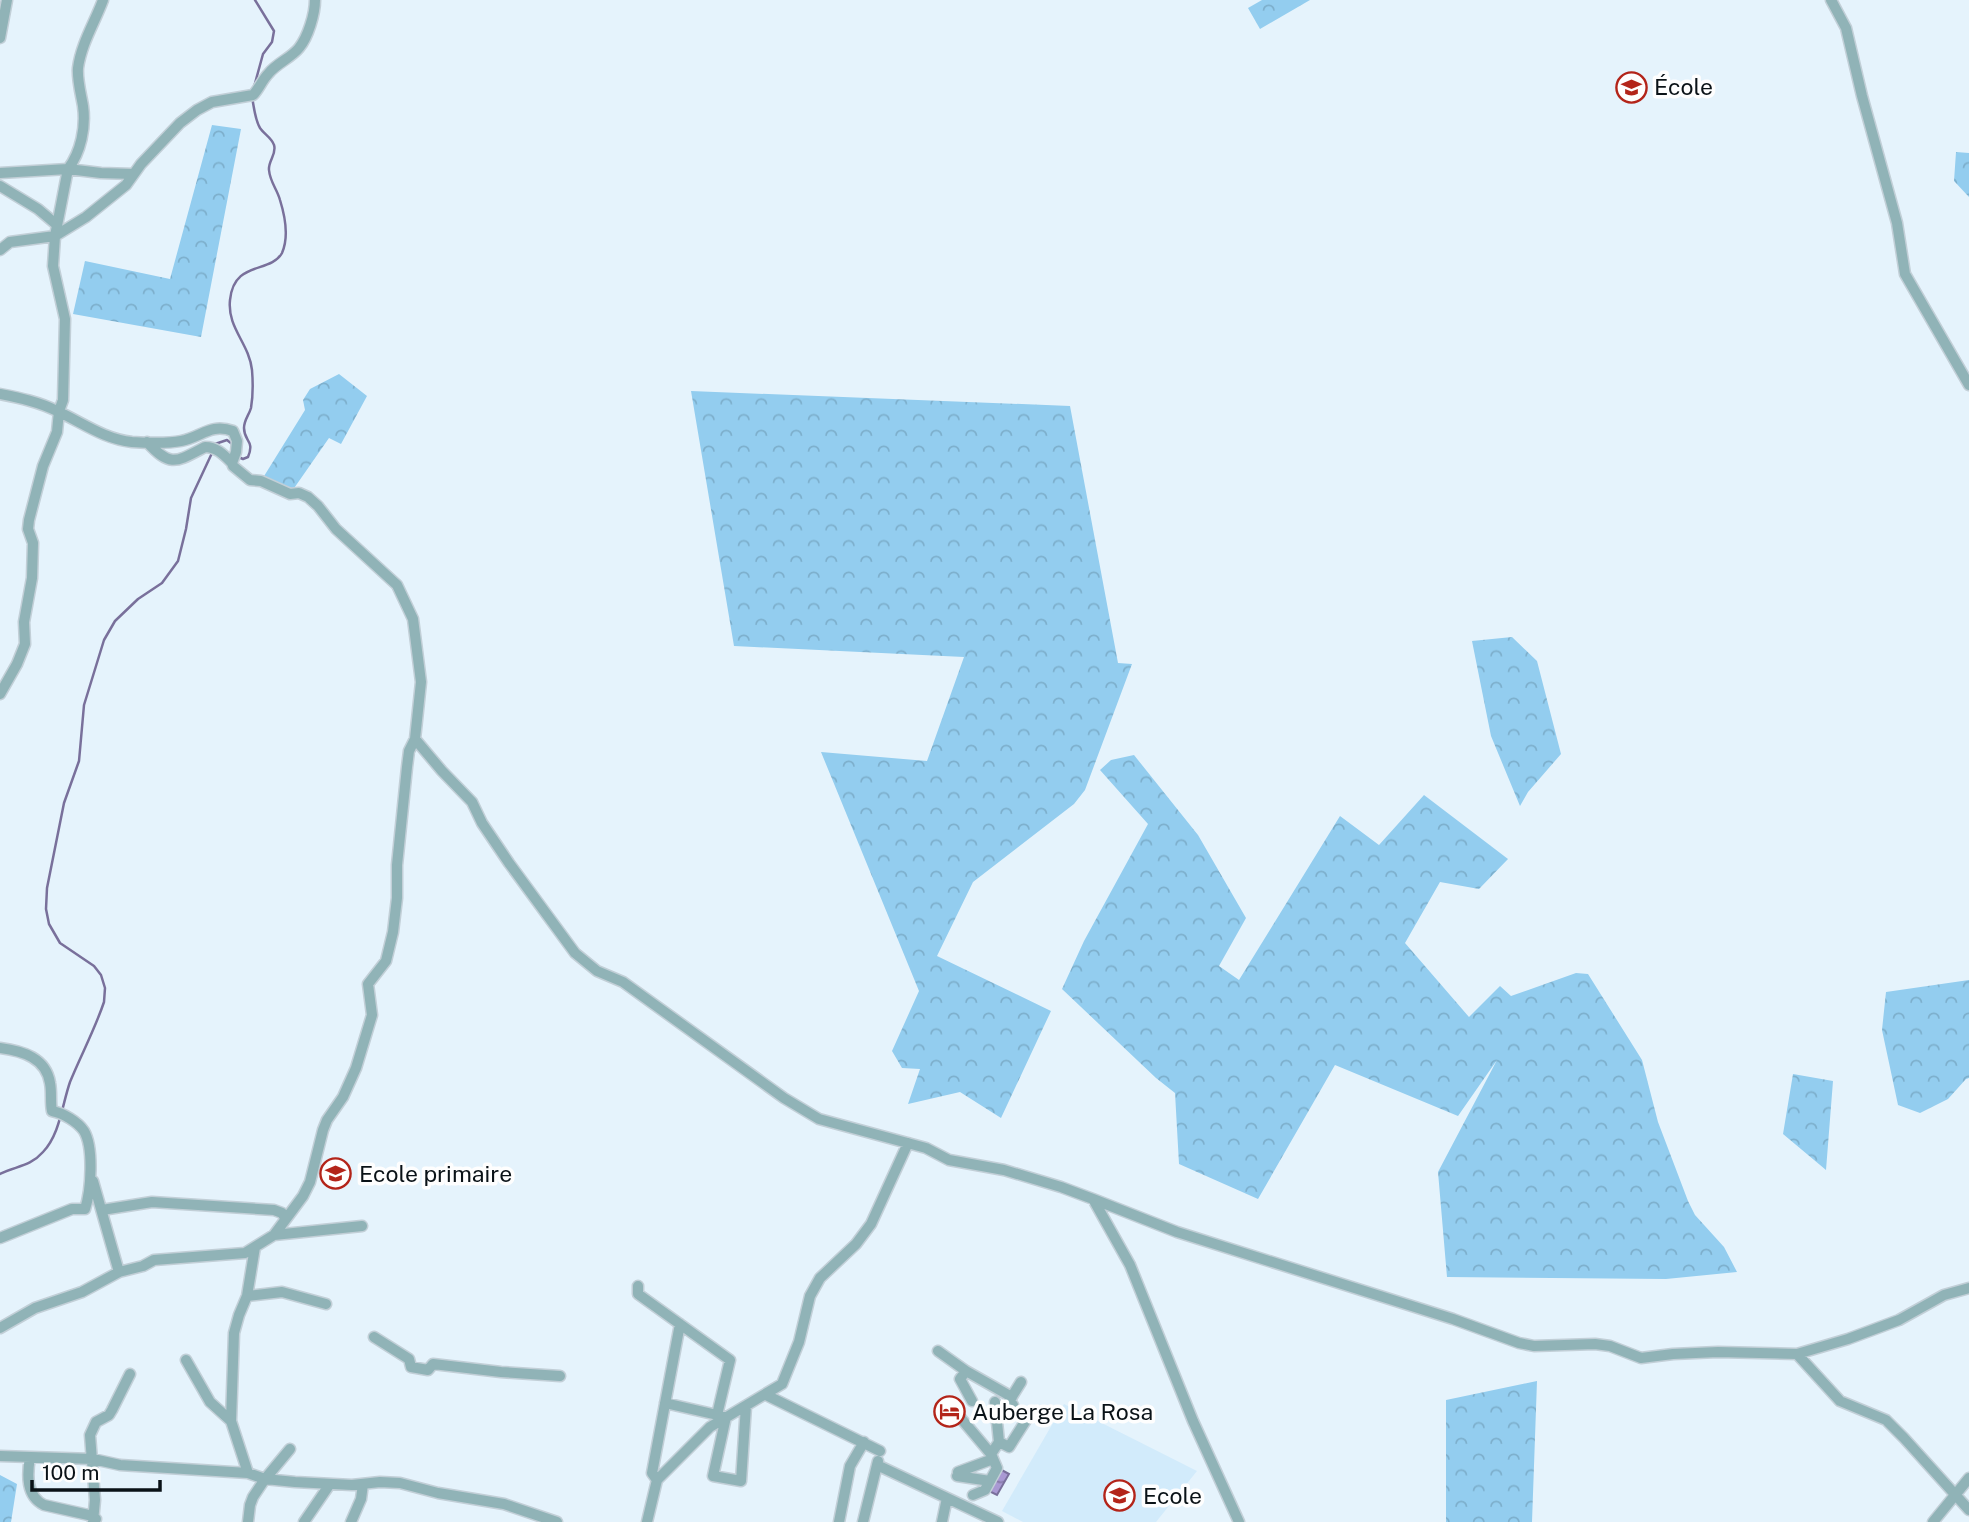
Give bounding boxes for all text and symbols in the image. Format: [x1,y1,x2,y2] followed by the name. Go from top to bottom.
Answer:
[1614,70,1648,104] school or university icon: École
[1654,73,1713,100] place label: École
[319,1157,353,1191] school or university icon: Ecole primaire
[359,1160,512,1187] place label: Ecole primaire
[932,1395,966,1429] hotel icon: Auberge La Rosa
[972,1398,1153,1425] place label: Auberge La Rosa
[32,1448,159,1492] scale bar
[42,1460,99,1485] text: 100 m
[1103,1479,1137,1513] school or university icon: Ecole
[1143,1482,1202,1509] place label: Ecole

